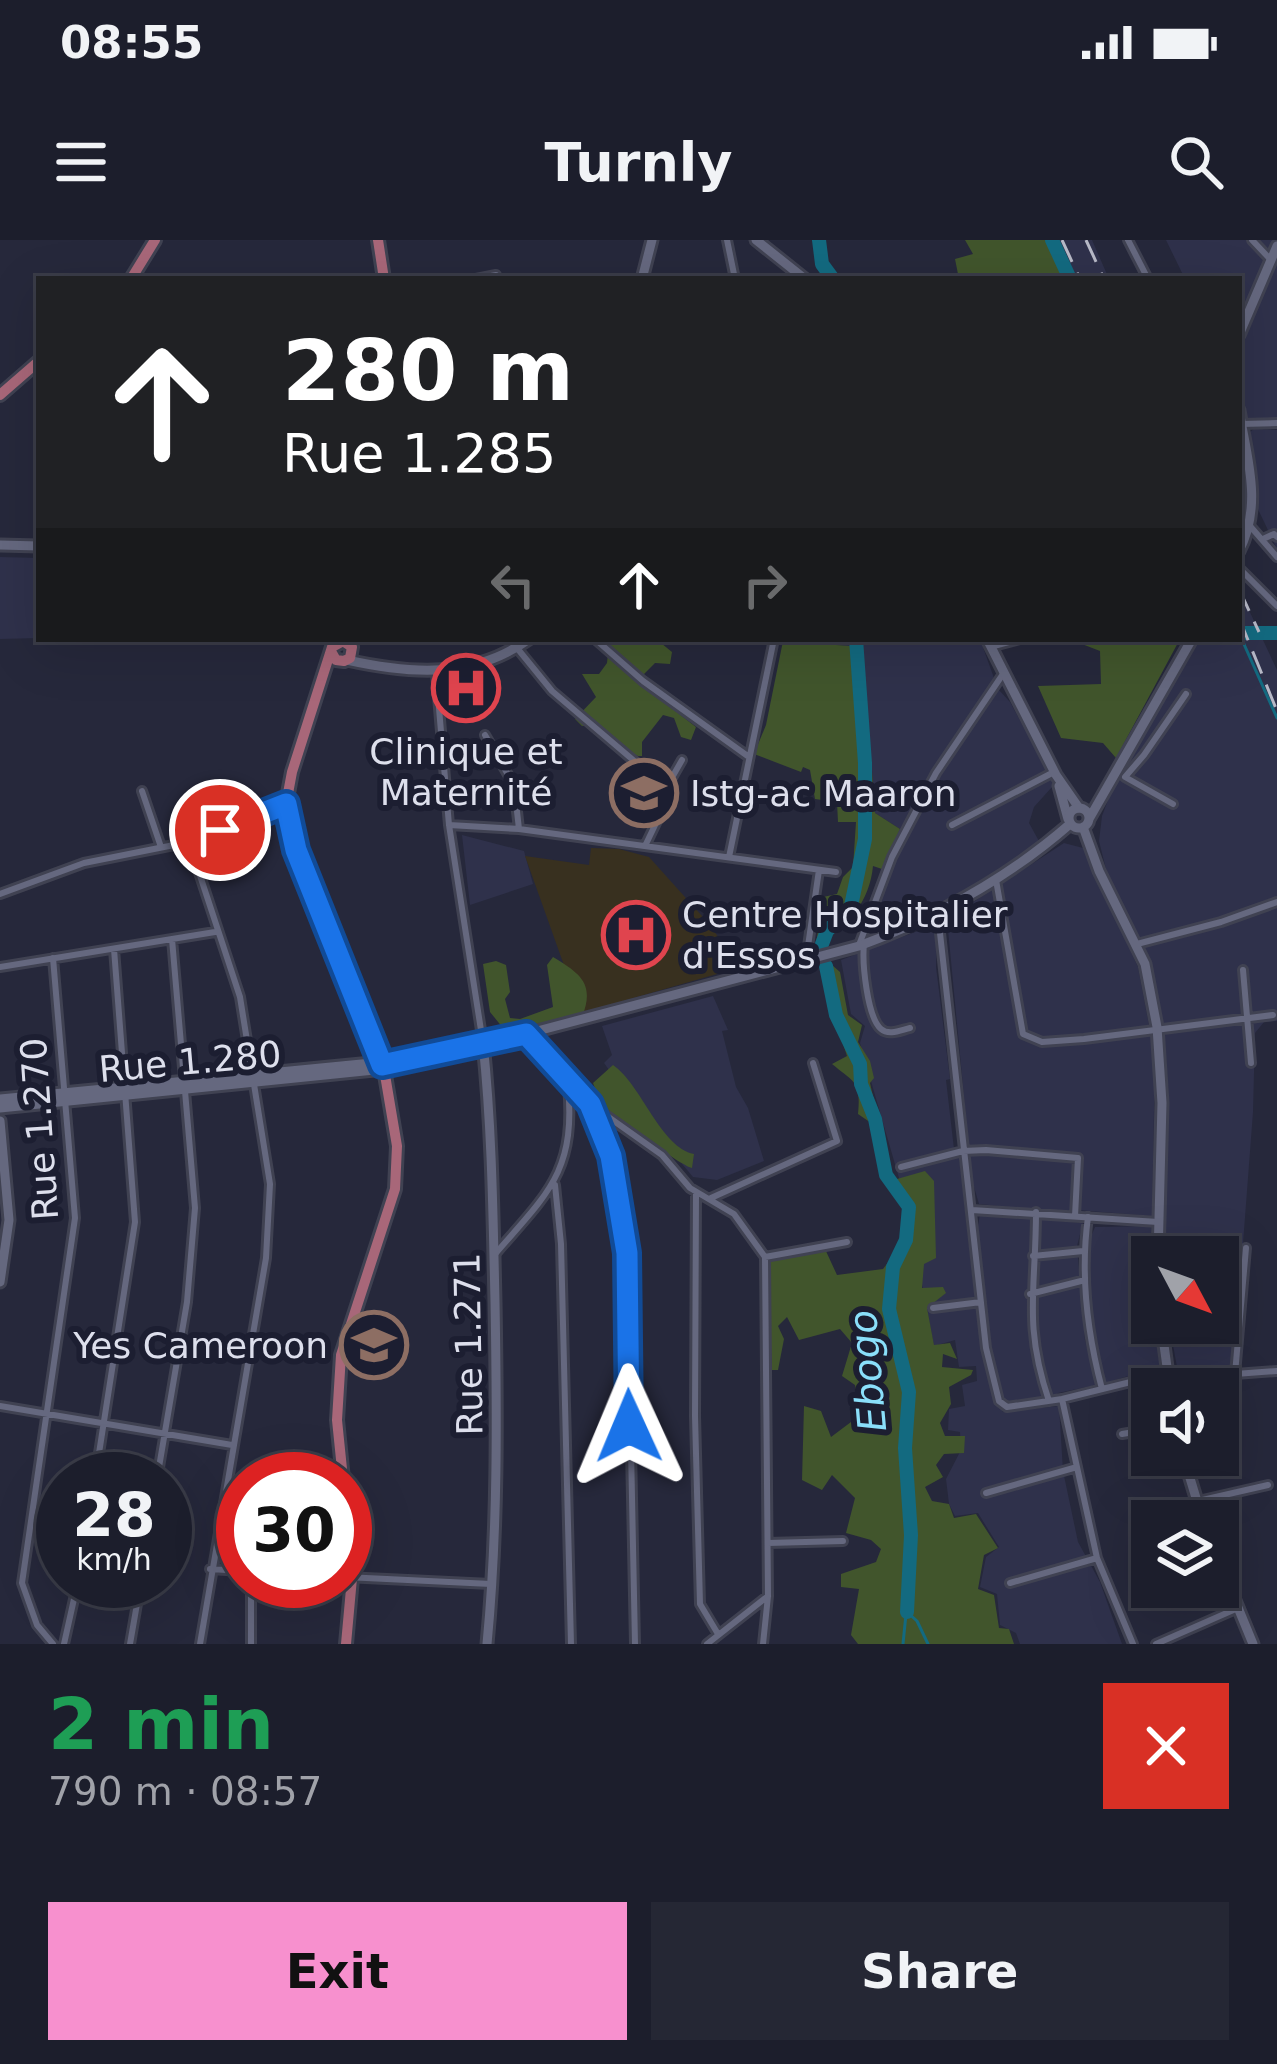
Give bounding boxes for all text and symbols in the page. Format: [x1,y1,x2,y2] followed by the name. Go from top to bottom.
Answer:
[60,16,203,69] text: 08:55
[48,129,114,195] icon: menu
[1163,129,1229,195] icon: search
[544,131,733,194] text: Turnly
[282,322,574,420] text: 280 m
[84,324,240,480] icon: ahead
[282,422,556,485] text: Rue 1.285
[480,552,546,618] icon: left
[606,552,672,618] icon: ahead
[732,552,798,618] icon: right
[431,653,501,723] hospital icon: Clinique et Maternité
[369,731,563,813] place label: Clinique et Maternité
[609,758,679,828] school or university icon: Istg-ac Maaron
[690,773,957,814] place label: Istg-ac Maaron
[169,779,271,881] pin
[187,797,253,863] icon: arrive
[682,894,1008,976] place label: Centre Hospitalier d'Essos
[601,900,671,970] hospital icon: Centre Hospitalier d'Essos
[97,1033,283,1090] street label: Rue 1.280
[13,1036,66,1222] street label: Rue 1.270
[1131,1236,1239,1344] north arrow
[1131,1236,1239,1608] map controls
[446,1252,491,1436] street label: Rue 1.271
[840,1308,895,1434] water label: Ebogo
[339,1310,409,1380] school or university icon: Yes Cameroon
[72,1325,328,1366] place label: Yes Cameroon
[566,1363,692,1489] position arrow
[1131,1368,1239,1476] button: sound
[216,1452,372,1608] speed limit sign: 30
[72,1480,156,1550] text: 28
[1131,1500,1239,1608] button: layers
[76,1542,152,1577] text: km/h
[48,1682,274,1766] text: 2 min
[1103,1683,1229,1809] button: close
[48,1769,322,1814] text: 790 m · 08:57
[48,1902,627,2040] button: Exit
[651,1902,1229,2040] button: Share

